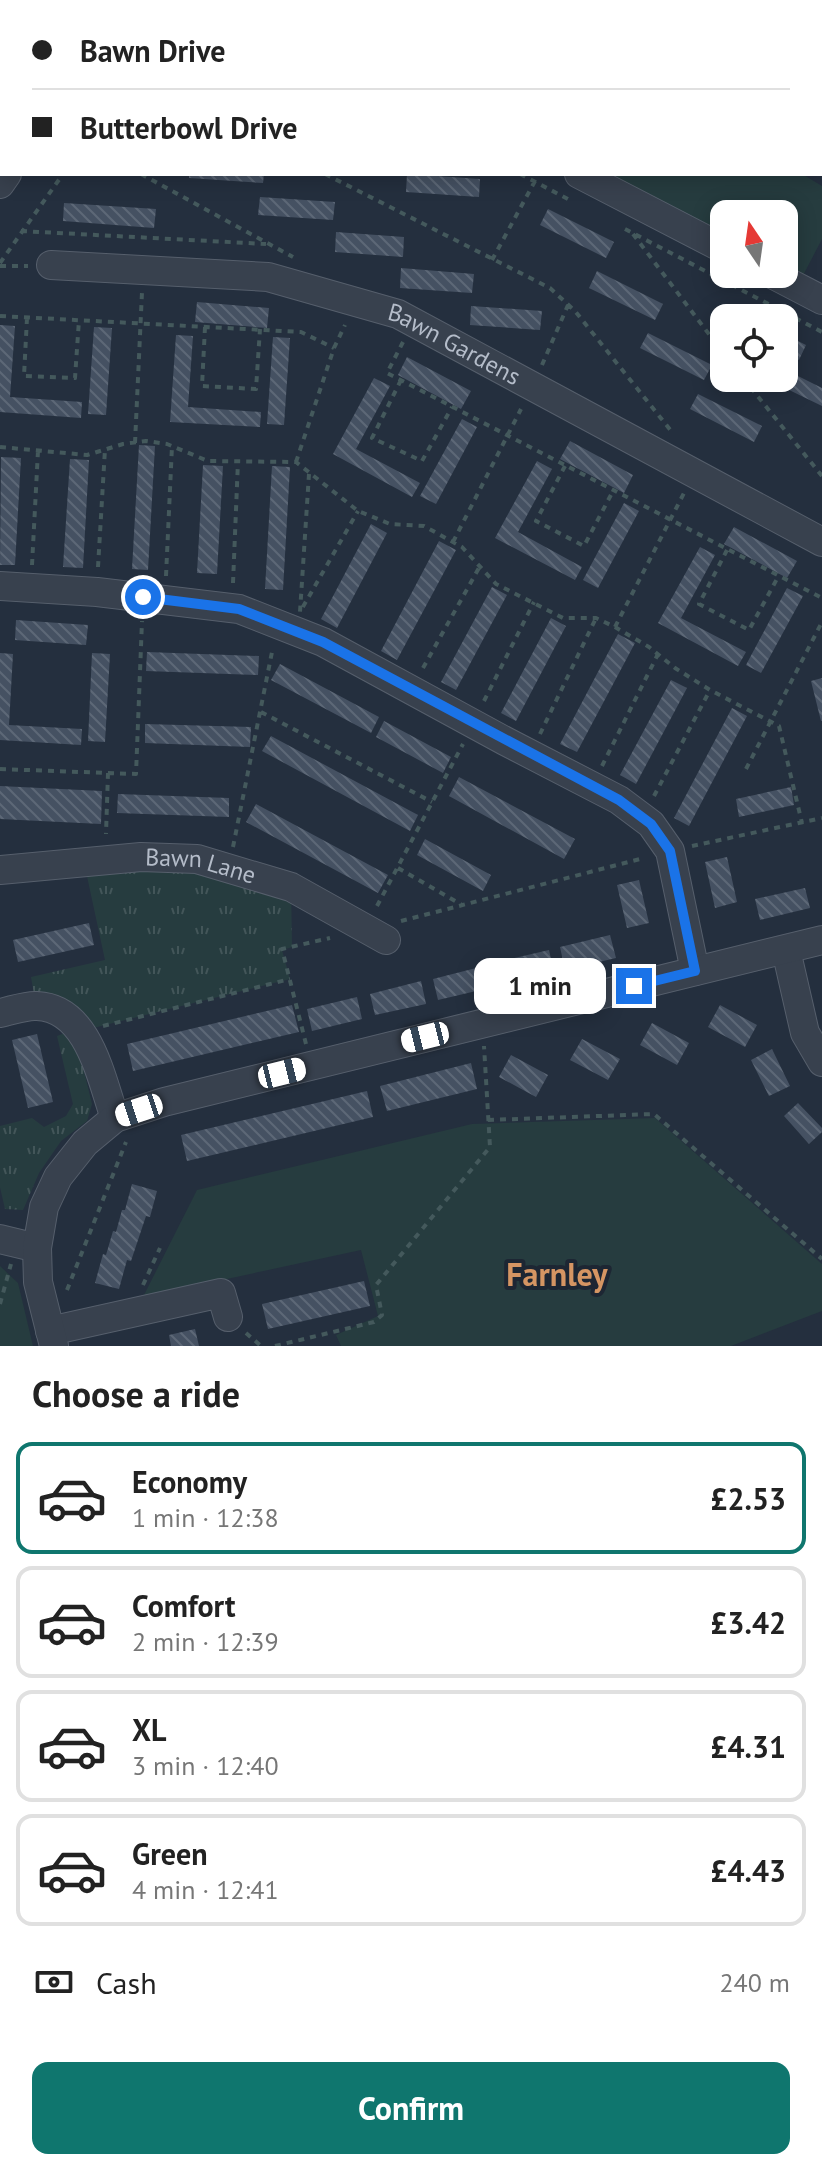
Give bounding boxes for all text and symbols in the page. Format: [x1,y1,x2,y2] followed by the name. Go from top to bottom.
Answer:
[80,31,226,70] text: Bawn Drive
[80,108,298,147] text: Butterbowl Drive
[710,200,798,288] north arrow
[710,200,798,392] map controls
[385,296,526,392] street label: Bawn Gardens
[710,304,798,392] button: locate
[125,579,161,615] route start
[145,841,260,891] street label: Bawn Lane
[474,958,606,1014] callout: 1 min
[616,968,652,1004] route end
[508,969,572,1002] text: 1 min
[399,1020,451,1054] car
[256,1056,308,1090] car
[112,1091,166,1129] car
[506,1253,608,1295] district label: Farnley
[32,1370,240,1417] text: Choose a ride
[36,1462,108,1534] icon: car
[132,1462,247,1501] text: Economy
[711,1479,786,1518] text: £2.53
[132,1501,279,1534] text: 1 min · 12:38
[36,1586,108,1658] icon: car
[132,1586,235,1625] text: Comfort
[711,1603,786,1642] text: £3.42
[132,1625,279,1658] text: 2 min · 12:39
[36,1710,108,1782] icon: car
[132,1710,166,1749] text: XL
[711,1727,786,1766] text: £4.31
[132,1749,279,1782] text: 3 min · 12:40
[36,1834,108,1906] icon: car
[132,1834,207,1873] text: Green
[711,1851,786,1890] text: £4.43
[132,1873,279,1906] text: 4 min · 12:41
[32,1960,76,2004] icon: cash
[96,1963,157,2002] text: Cash
[719,1966,790,1999] text: 240 m
[32,2062,790,2154] button: Confirm

